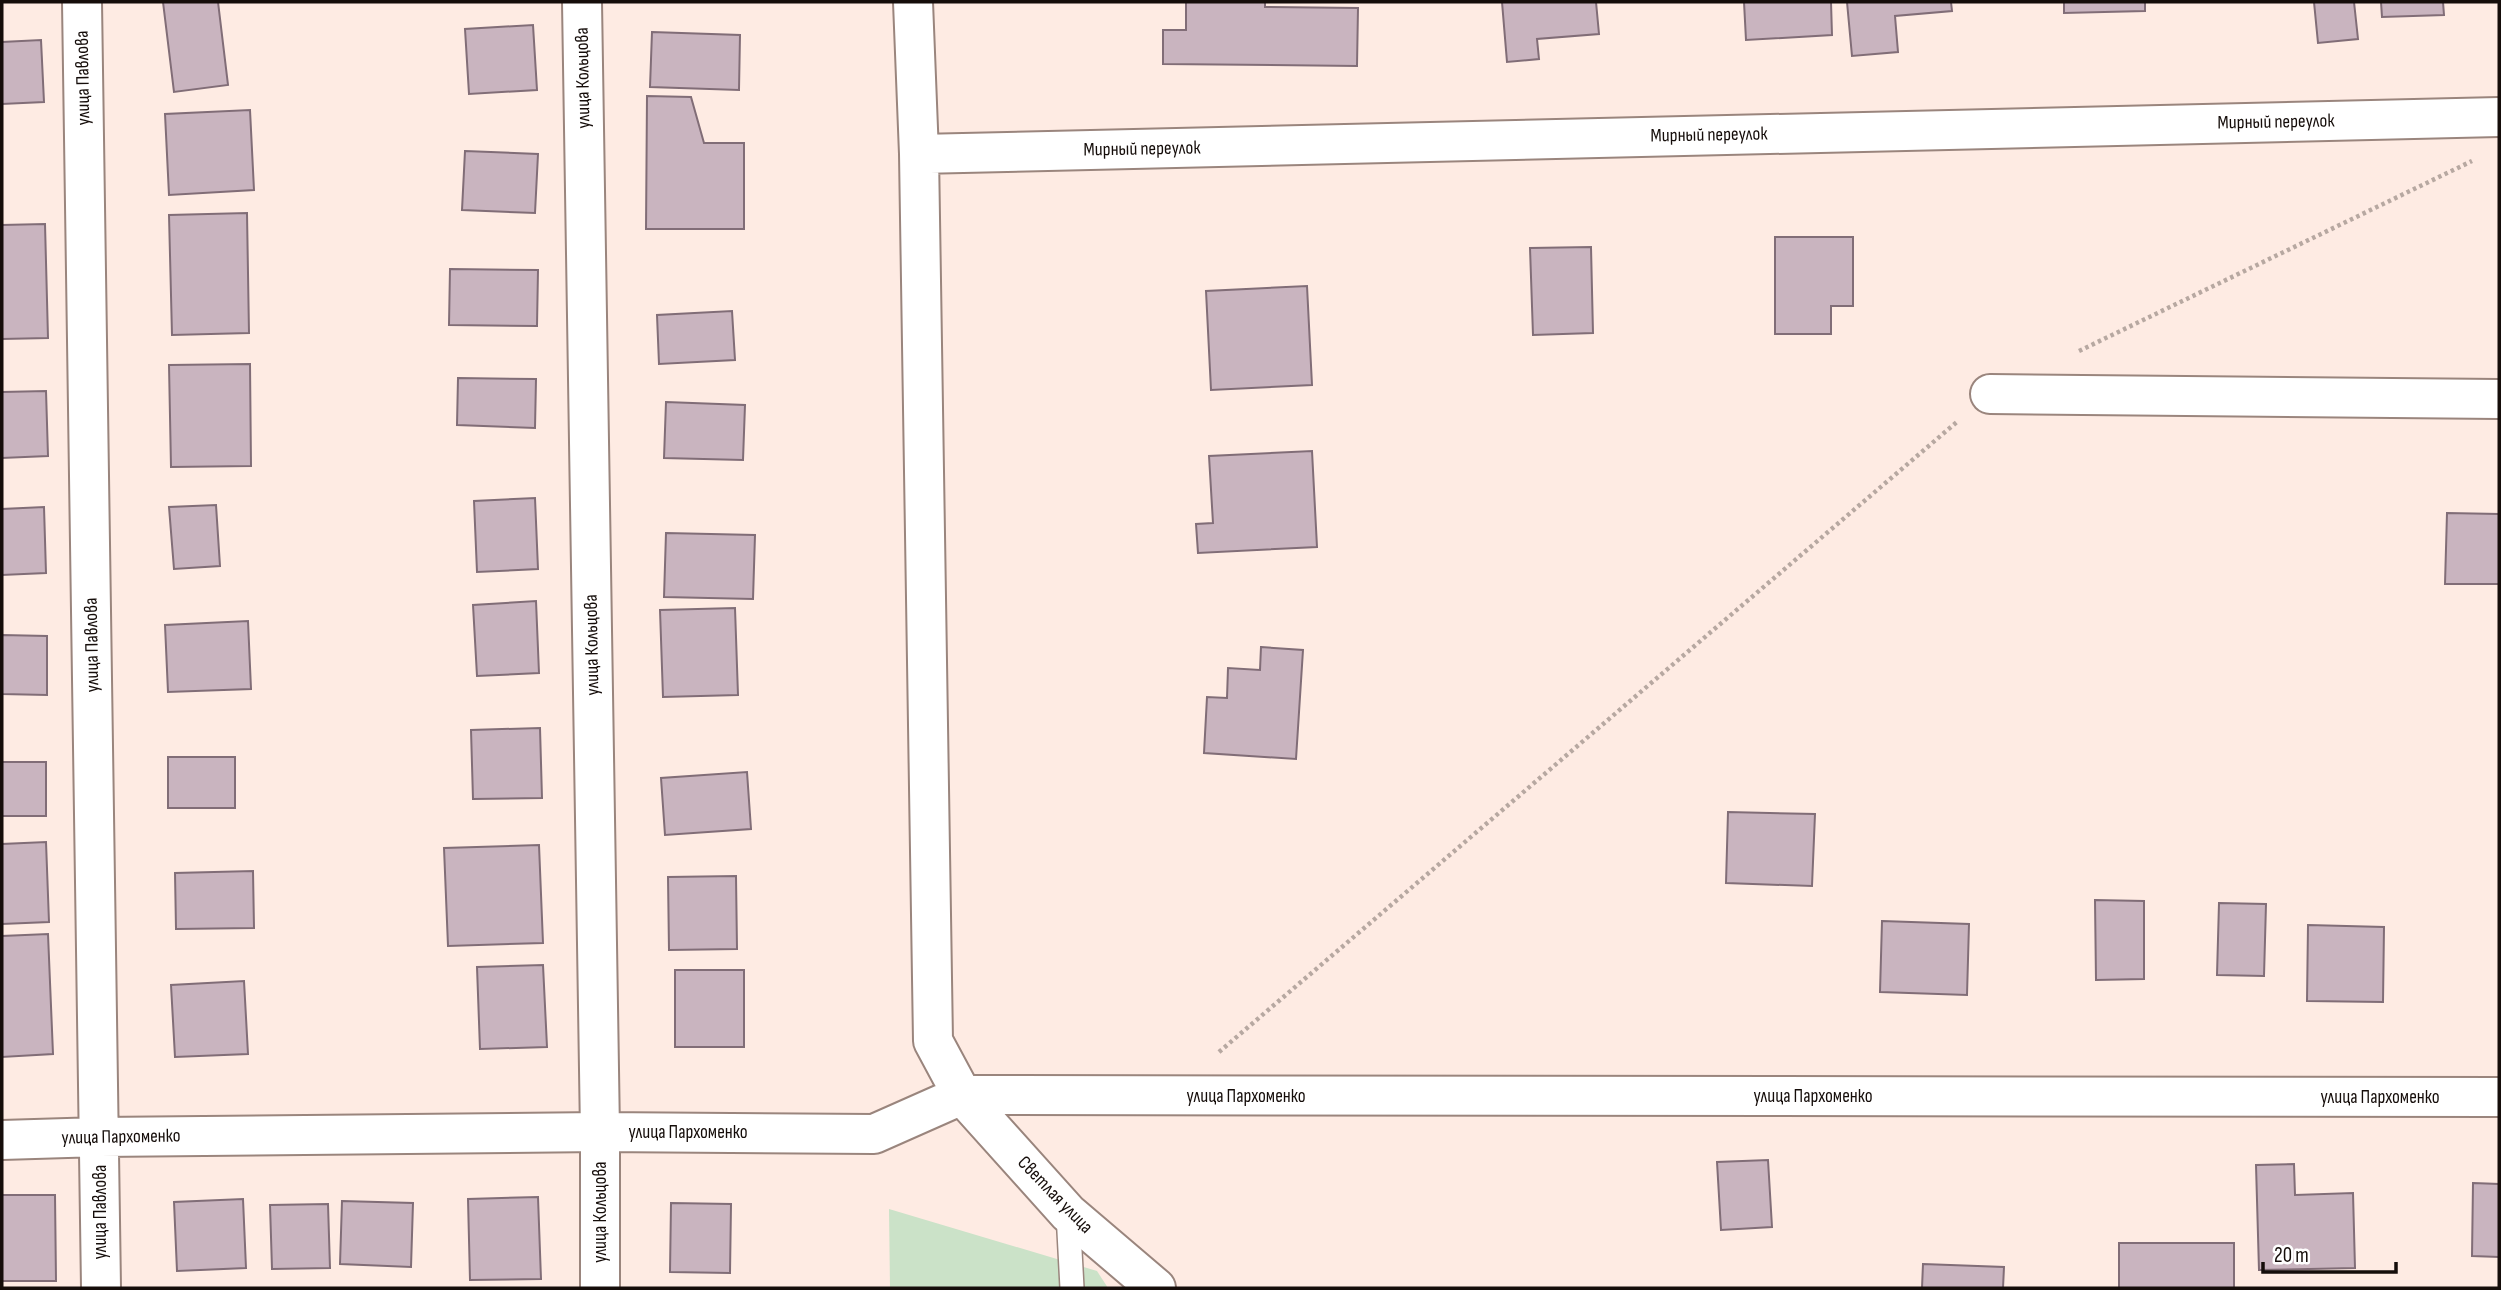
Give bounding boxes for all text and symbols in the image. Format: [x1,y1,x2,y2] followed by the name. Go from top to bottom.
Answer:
[571,27,595,129] street label: улица Кольцова
[71,30,95,126] street label: улица Павлова
[2217,109,2336,135] street label: Мирный переулок
[1650,122,1769,148] street label: Мирный переулок
[1083,136,1202,162] street label: Мирный переулок
[580,594,604,696] street label: улица Кольцова
[80,597,104,693] street label: улица Павлова
[1186,1085,1306,1108] street label: улица Пархоменко
[1753,1085,1873,1108] street label: улица Пархоменко
[2320,1086,2440,1109] street label: улица Пархоменко
[628,1121,748,1144] street label: улица Пархоменко
[61,1124,181,1150] street label: улица Пархоменко
[1012,1151,1098,1239] street label: Светлая улица
[589,1161,612,1263] street label: улица Кольцова
[89,1165,112,1259] street label: улица Павлова
[2263,1230,2396,1274] scale bar
[2274,1243,2309,1268] text: 20 m

